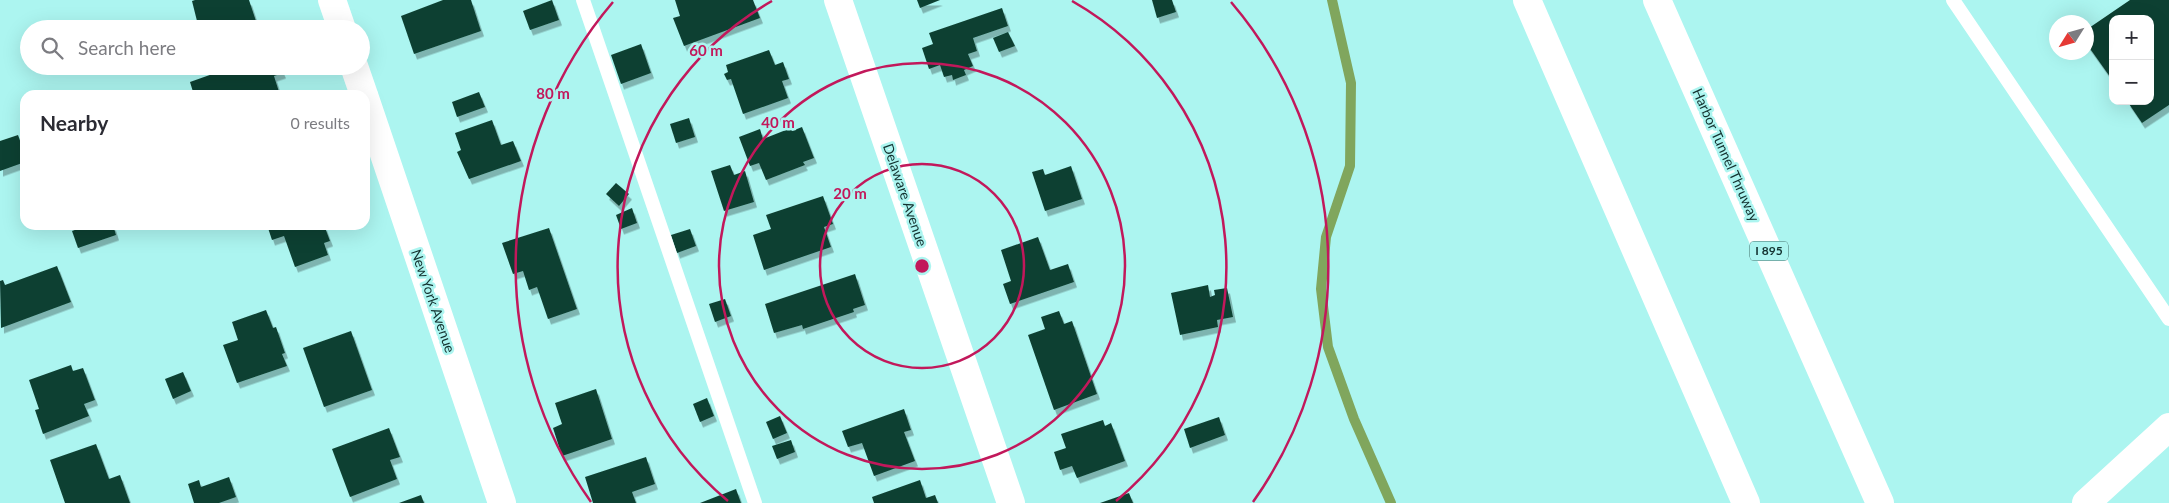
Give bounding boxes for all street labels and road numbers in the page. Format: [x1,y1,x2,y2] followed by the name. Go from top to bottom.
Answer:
[1689,85,1764,225] street label: Harbor Tunnel Thruway
[880,141,931,249] street label: Delaware Avenue
[1750,242,1788,260] road number: I 895
[408,247,459,355] street label: New York Avenue

